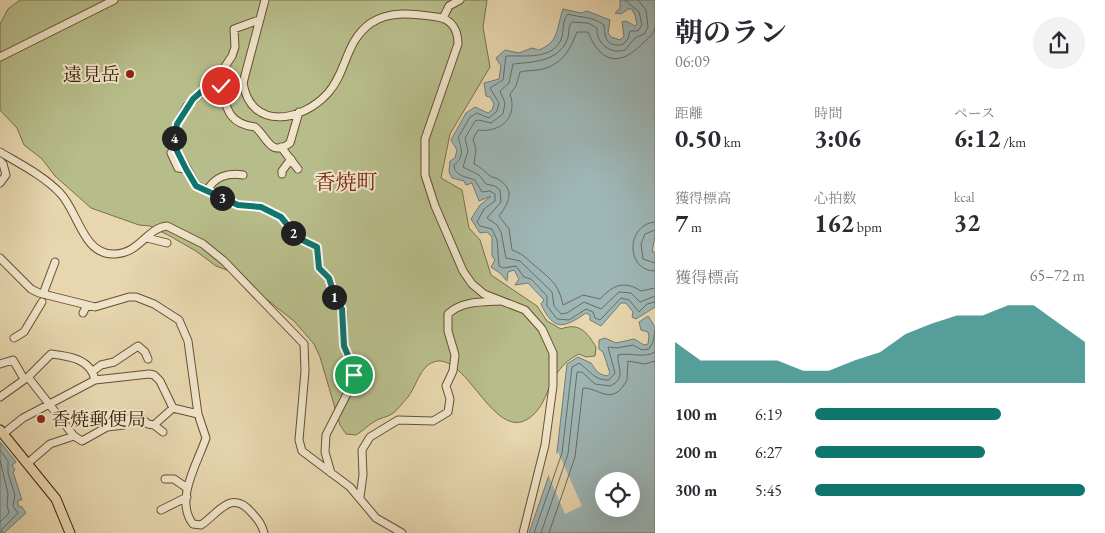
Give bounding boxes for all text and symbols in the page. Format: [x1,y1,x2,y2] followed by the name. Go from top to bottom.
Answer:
[675,14,787,50] text: 朝のラン
[1033,17,1085,69] button: share
[675,51,710,72] text: 06:09
[63,62,120,87] place label: 遠見岳
[200,65,242,107] pin
[124,68,136,80] marker: 遠見岳
[207,72,235,100] icon: check
[675,104,703,122] text: 距離
[814,104,842,122] text: 時間
[954,104,995,122] text: ペース
[675,122,721,154] text: 0.50
[814,122,861,154] text: 3:06
[954,122,1000,154] text: 6:12
[162,126,186,150] pin: 4
[171,129,178,147] text: 4
[721,133,741,151] text: km
[1000,133,1026,151] text: /km
[315,168,378,195] district label: 香焼町
[210,186,234,210] pin: 3
[954,188,975,206] text: kcal
[219,189,226,207] text: 3
[675,189,731,207] text: 獲得標高
[814,189,856,207] text: 心拍数
[954,206,980,238] text: 32
[675,207,688,239] text: 7
[814,207,854,239] text: 162
[688,218,702,236] text: m
[854,218,882,236] text: bpm
[280,220,306,246] pin: 2
[290,224,297,242] text: 2
[1030,265,1085,286] text: 65–72 m
[675,267,739,288] text: 獲得標高
[322,284,346,310] pin: 1
[331,288,338,306] text: 1
[333,354,375,396] pin
[340,361,368,389] icon: arrive
[675,404,717,425] text: 100 m
[755,404,782,425] text: 6:19
[51,407,146,432] place label: 香焼郵便局
[35,413,47,425] marker: 香焼郵便局
[675,442,717,463] text: 200 m
[755,442,782,463] text: 6:27
[595,472,640,517] map controls
[595,472,640,517] button: locate
[675,480,717,501] text: 300 m
[755,480,782,501] text: 5:45

